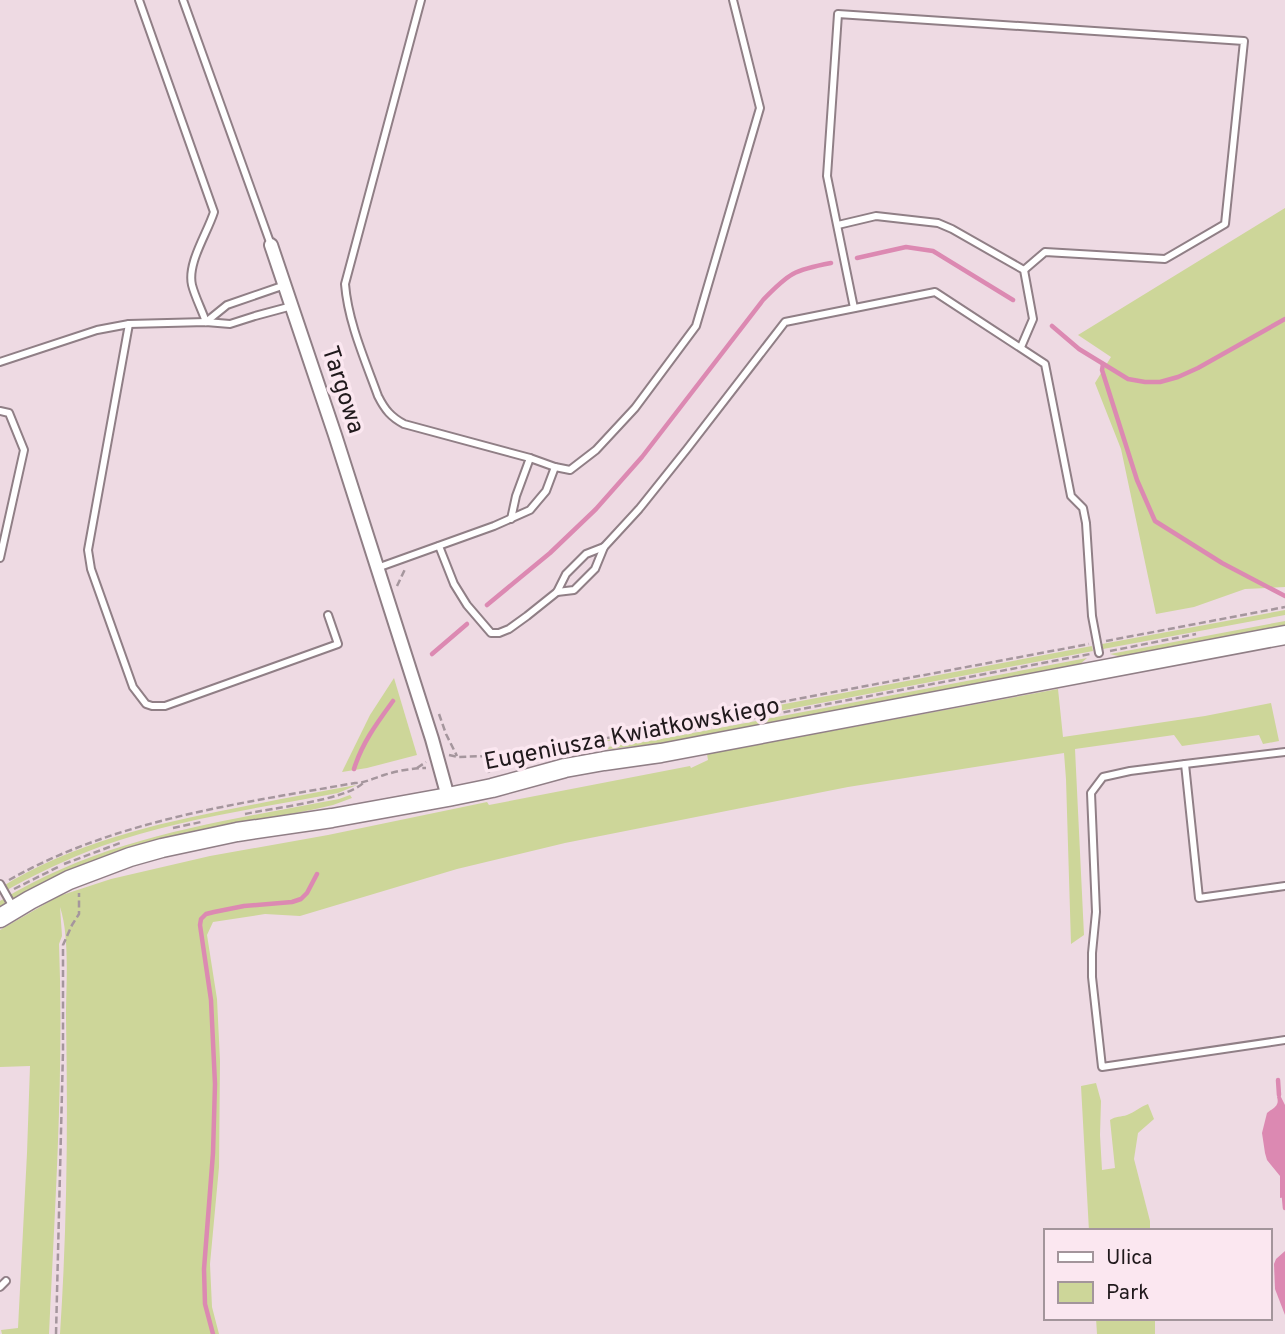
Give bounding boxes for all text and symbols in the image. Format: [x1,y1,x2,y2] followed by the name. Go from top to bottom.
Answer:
[314,342,370,438] street label: Targowa
[482,692,782,778] street label: Eugeniusza Kwiatkowskiego
[1044,1229,1271,1320] legend
[1106,1245,1153,1272] text: Ulica
[1106,1280,1149,1307] text: Park

